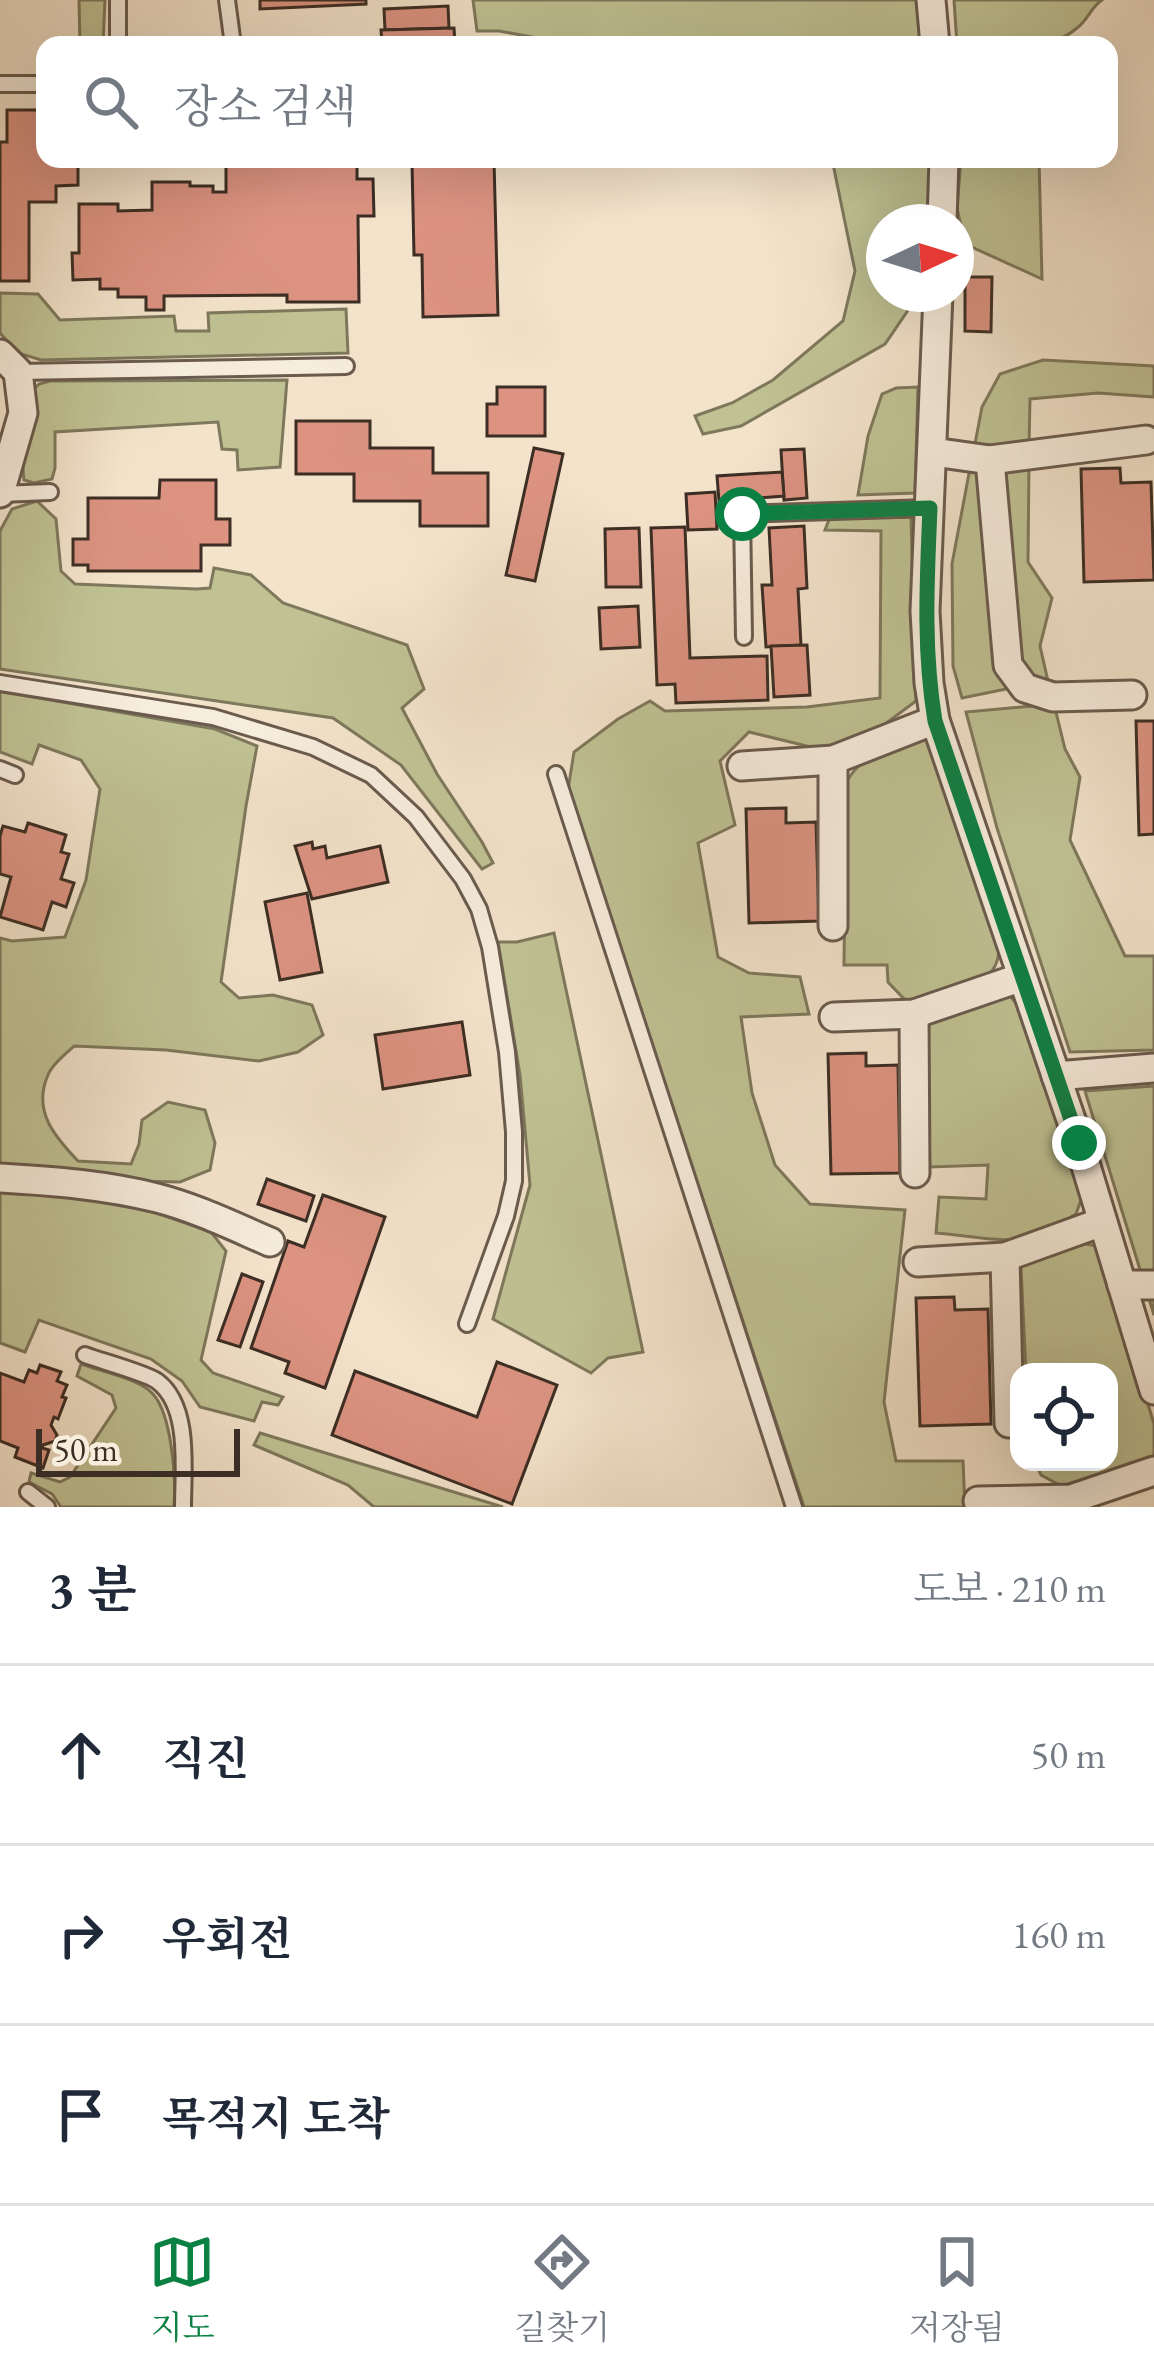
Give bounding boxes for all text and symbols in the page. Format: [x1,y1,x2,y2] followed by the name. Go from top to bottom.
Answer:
[36,36,1118,168] search box
[78,69,144,135] icon: search
[174,77,357,135] text: 장소 검색
[866,204,974,312] north arrow
[715,487,769,541] route start
[1052,1116,1106,1170] route end
[1010,1363,1118,1471] map controls
[1010,1363,1118,1471] button: locate
[36,1423,240,1476] scale bar
[54,1428,118,1471] text: 50 m
[48,1556,136,1622] text: 3 분
[913,1563,1106,1614] text: 도보 · 210 m
[48,1722,114,1788] icon: ahead
[162,1729,249,1787] text: 직진
[1030,1729,1106,1780] text: 50 m
[48,1902,114,1968] icon: right
[162,1909,292,1967] text: 우회전
[1012,1909,1106,1960] text: 160 m
[48,2082,114,2148] icon: arrive
[162,2089,390,2147] text: 목적지 도착
[149,2229,215,2349] tab: 지도
[514,2229,610,2349] tab: 길찾기
[909,2229,1005,2349] tab: 저장됨

